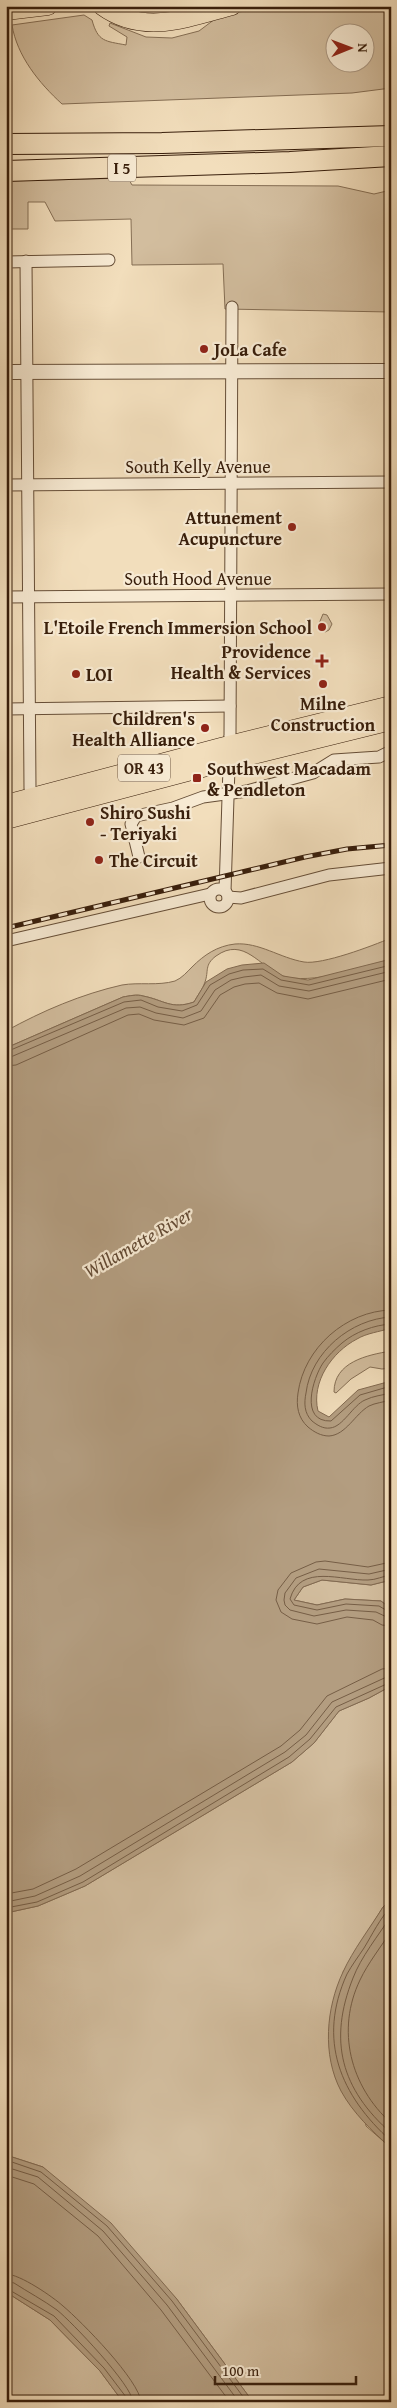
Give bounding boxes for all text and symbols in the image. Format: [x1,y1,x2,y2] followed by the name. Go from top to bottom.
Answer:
[324,22,374,72] north arrow
[353,43,373,53] text: N
[108,154,136,182] road number: I 5
[211,336,287,363] place label: JoLa Cafe
[198,343,210,355] marker: JoLa Cafe
[125,453,271,480] street label: South Kelly Avenue
[178,504,282,552] place label: Attunement Acupuncture
[286,521,298,533] marker: Attunement Acupuncture
[124,565,272,592] street label: South Hood Avenue
[44,614,312,641] place label: L'Etoile French Immersion School
[316,621,328,633] marker: L'Etoile French Immersion School
[171,638,311,686] place label: Providence Health & Services
[315,654,329,668] marker: Providence Health & Services
[86,661,113,688] place label: LOI
[70,668,82,680] marker: LOI
[317,678,329,690] marker: Milne Construction
[271,690,376,738] place label: Milne Construction
[72,705,195,753] place label: Children's Health Alliance
[199,722,211,734] marker: Children's Health Alliance
[118,754,170,781] road number: OR 43
[207,755,372,803] place label: Southwest Macadam & Pendleton
[191,772,203,784] marker: Southwest Macadam & Pendleton
[100,799,191,847] place label: Shiro Sushi - Teriyaki
[84,816,96,828] marker: Shiro Sushi - Teriyaki
[109,847,198,874] place label: The Circuit
[93,854,105,866] marker: The Circuit
[79,1199,198,1284] water label: Willamette River
[215,2353,356,2385] scale bar
[222,2360,260,2381] text: 100 m

